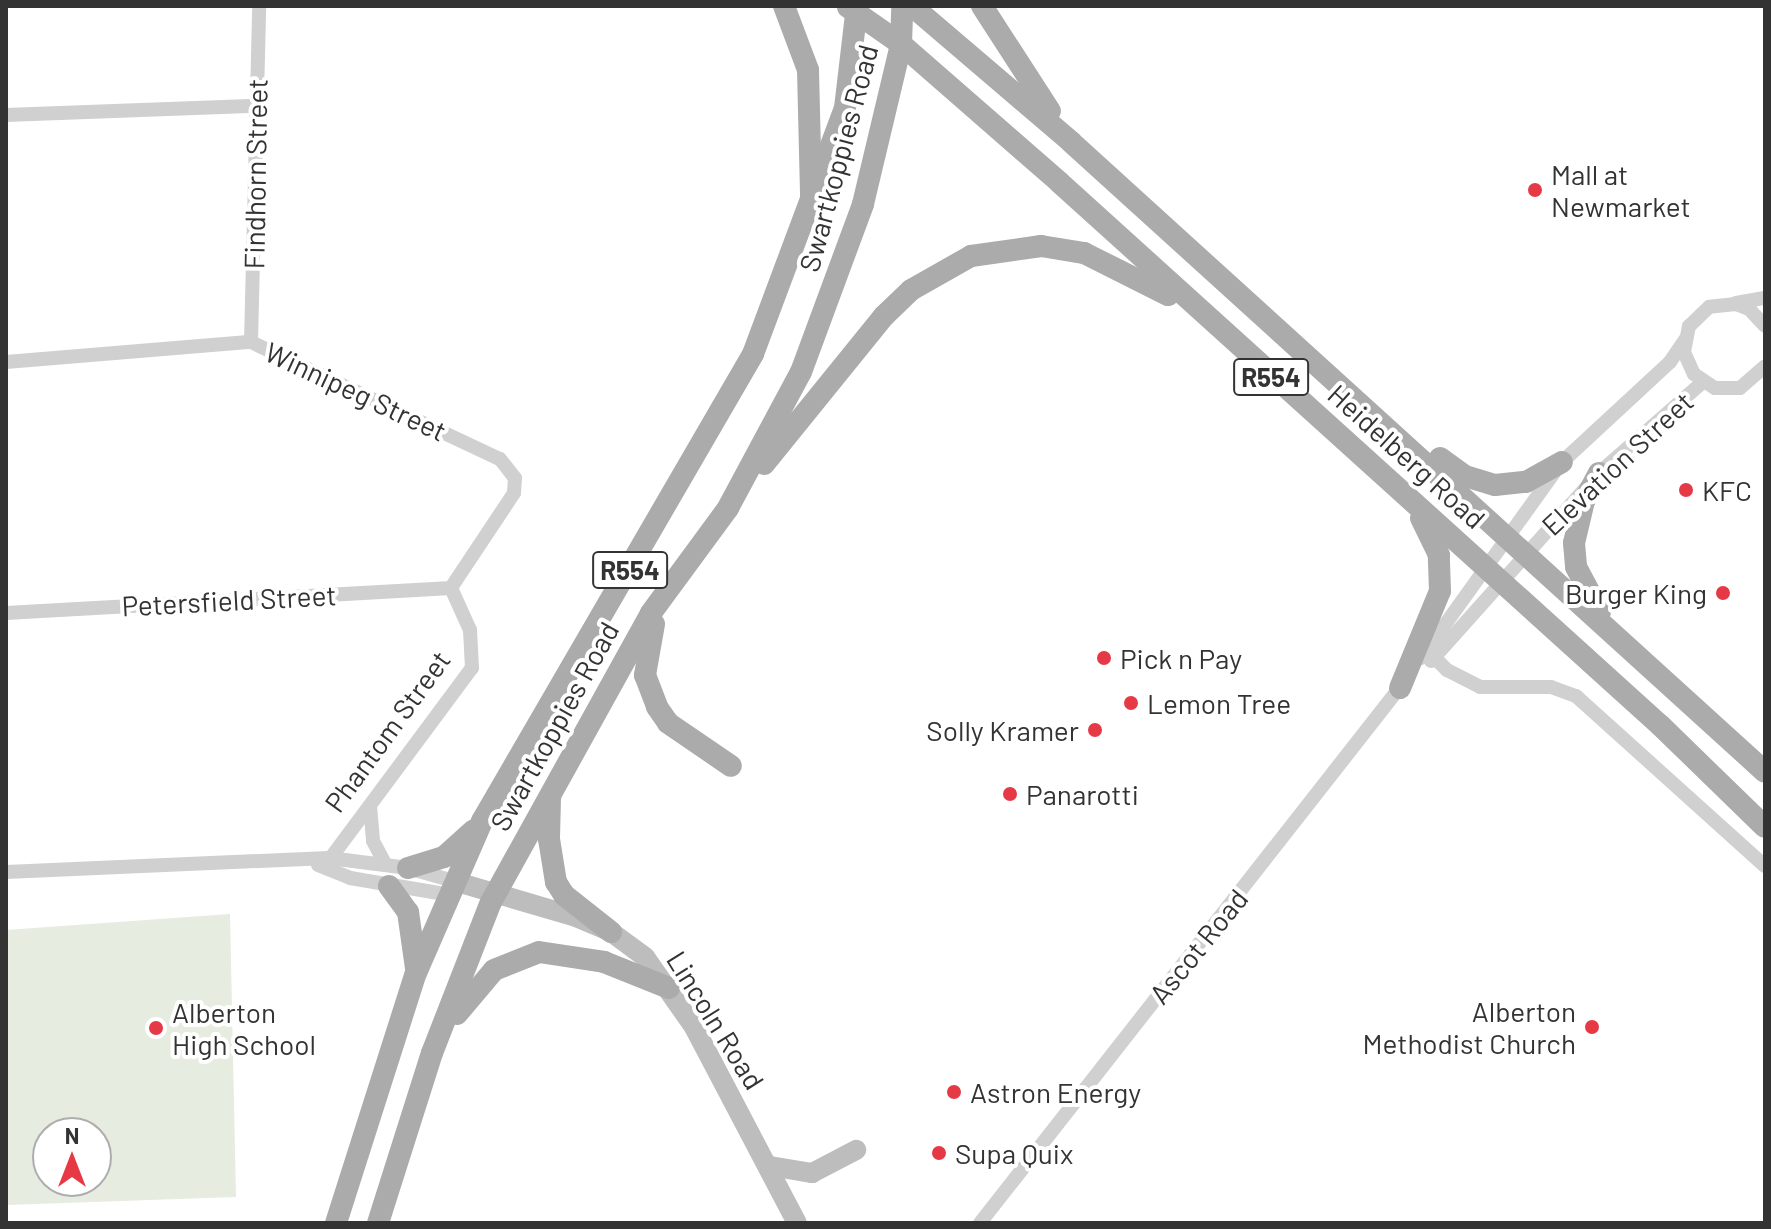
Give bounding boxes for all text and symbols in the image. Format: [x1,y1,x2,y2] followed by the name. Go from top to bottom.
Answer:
[792,41,884,275] street label: Swartkoppies Road
[237,78,273,270] street label: Findhorn Street
[1551,157,1691,223] place label: Mall at Newmarket
[1526,181,1544,199] marker: Mall at Newmarket
[260,334,452,448] street label: Winnipeg Street
[1233,355,1309,399] road number: R554
[1322,377,1492,535] street label: Heidelberg Road
[1534,384,1700,542] street label: Elevation Street
[1702,473,1752,507] place label: KFC
[1677,481,1695,499] marker: KFC
[592,548,668,592] road number: R554
[1565,576,1707,610] place label: Burger King
[121,578,337,622] street label: Petersfield Street
[1714,584,1732,602] marker: Burger King
[483,616,625,836] street label: Swartkoppies Road
[1120,641,1242,675] place label: Pick n Pay
[317,644,457,818] street label: Phantom Street
[1095,649,1113,667] marker: Pick n Pay
[1147,686,1291,720] place label: Lemon Tree
[1122,694,1140,712] marker: Lemon Tree
[926,713,1079,747] place label: Solly Kramer
[1086,721,1104,739] marker: Solly Kramer
[1026,777,1139,811] place label: Panarotti
[1001,785,1019,803] marker: Panarotti
[1142,882,1254,1010] street label: Ascot Road
[660,945,772,1095] street label: Lincoln Road
[1362,994,1576,1060] place label: Alberton Methodist Church
[172,995,316,1061] place label: Alberton High School
[1583,1018,1601,1036] marker: Alberton Methodist Church
[147,1019,165,1037] marker: Alberton High School
[970,1075,1141,1109] place label: Astron Energy
[945,1083,963,1101] marker: Astron Energy
[32,1117,112,1197] north arrow
[65,1122,79,1148] text: N
[955,1136,1073,1170] place label: Supa Quix
[930,1144,948,1162] marker: Supa Quix

